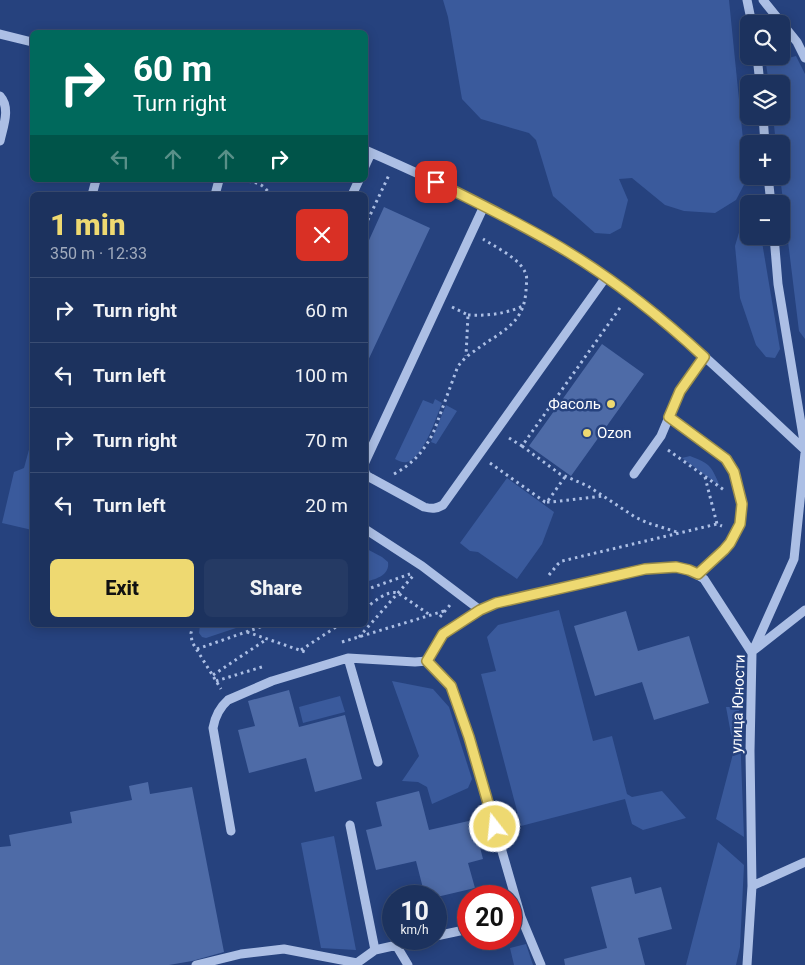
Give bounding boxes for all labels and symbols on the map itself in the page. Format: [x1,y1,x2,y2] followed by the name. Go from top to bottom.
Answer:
[415,161,457,203] pin
[548,395,601,413] place label: Фасоль
[605,398,617,410] marker: Фасоль
[597,424,631,442] place label: Ozon
[581,427,593,439] marker: Ozon
[727,654,749,754] street label: улица Юности
[468,800,520,852] position arrow
[457,885,522,950] speed limit sign: 20

